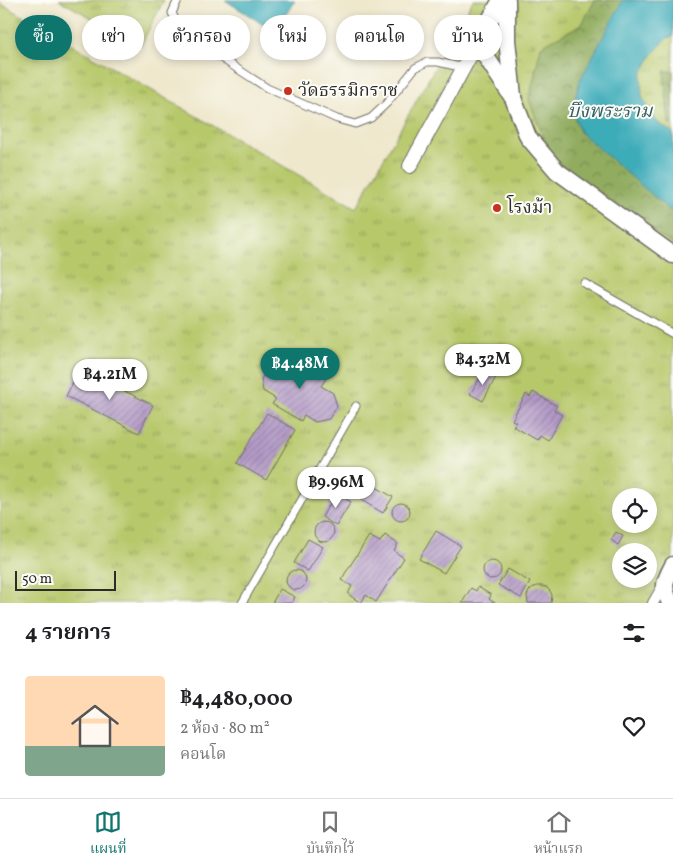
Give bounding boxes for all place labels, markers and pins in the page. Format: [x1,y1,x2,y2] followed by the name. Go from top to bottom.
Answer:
[298,79,398,104] place label: วัดธรรมิกราช
[282,85,294,97] marker: วัดธรรมิกราช
[506,194,552,221] place label: โรงม้า
[491,202,503,214] marker: โรงม้า
[442,344,524,386] pin: ฿4.32M
[259,348,341,390] pin: ฿4.48M
[69,358,151,401] pin: ฿4.21M
[295,466,377,509] pin: ฿9.96M

